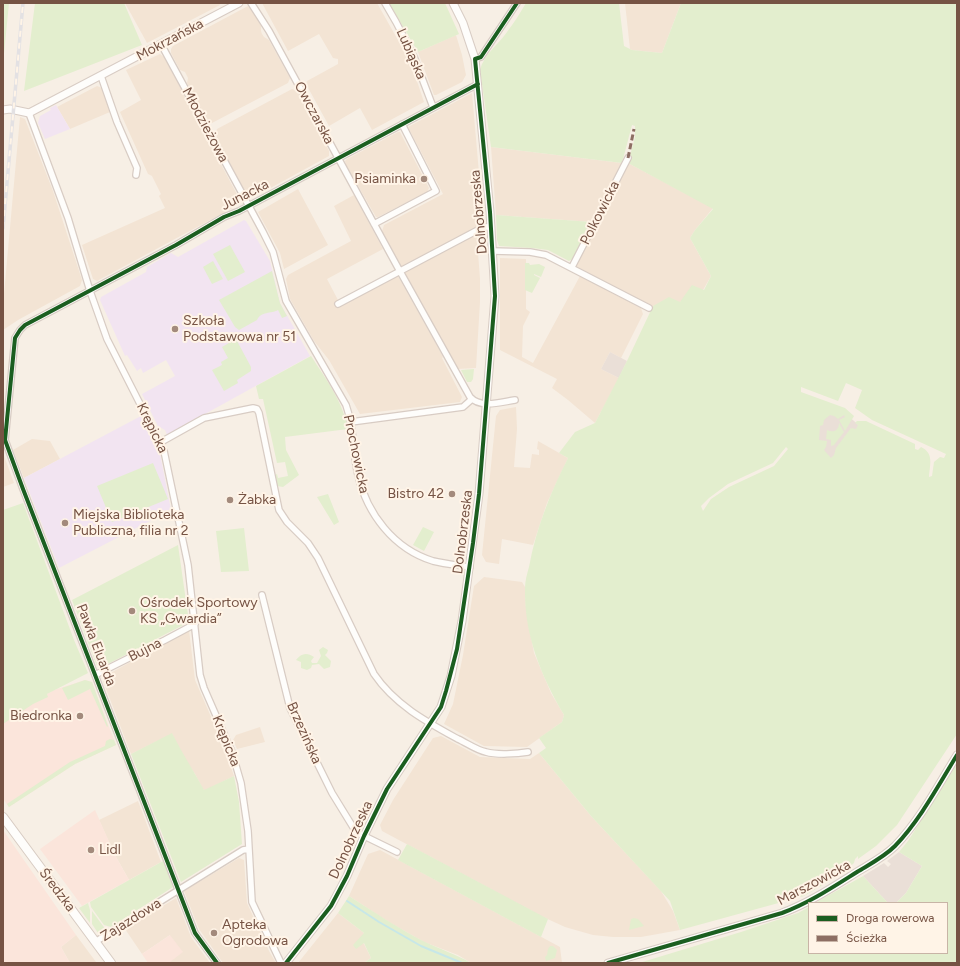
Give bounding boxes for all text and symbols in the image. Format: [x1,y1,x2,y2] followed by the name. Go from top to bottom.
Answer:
[134,15,206,65] street label: Mokrzańska
[392,26,430,82] street label: Lubiąska
[291,79,337,147] street label: Owczarska
[178,85,232,165] street label: Młodzieżowa
[467,169,491,255] street label: Dolnobrzeska
[354,171,416,187] place label: Psiaminka
[419,174,429,184] marker: Psiaminka
[218,176,272,214] street label: Junacka
[577,178,623,248] street label: Polkowicka
[183,313,296,346] place label: Szkoła Podstawowa nr 51
[170,324,180,334] marker: Szkoła Podstawowa nr 51
[133,400,171,456] street label: Krępicka
[339,413,373,495] street label: Prochowicka
[388,486,444,502] place label: Bistro 42
[447,489,457,499] marker: Bistro 42
[450,489,476,575] street label: Dolnobrzeska
[238,492,276,508] place label: Żabka
[225,495,235,505] marker: Żabka
[73,507,189,540] place label: Miejska Biblioteka Publiczna, filia nr 2
[60,518,70,528] marker: Miejska Biblioteka Publiczna, filia nr 2
[140,595,258,628] place label: Ośrodek Sportowy KS „Gwardia”
[73,601,119,689] street label: Pawła Eluarda
[127,606,137,616] marker: Ośrodek Sportowy KS „Gwardia”
[126,635,164,665] street label: Bujna
[283,699,325,767] street label: Brzezińska
[10,708,72,724] place label: Biedronka
[75,711,85,721] marker: Biedronka
[208,713,244,769] street label: Krępicka
[326,798,376,882] street label: Dolnobrzeska
[99,842,121,858] place label: Lidl
[86,845,96,855] marker: Lidl
[774,857,854,909] street label: Marszowicka
[35,865,79,915] street label: Średzka
[98,895,164,945] street label: Zajazdowa
[808,902,948,954] legend
[846,911,934,925] text: Droga rowerowa
[222,917,288,950] place label: Apteka Ogrodowa
[209,928,219,938] marker: Apteka Ogrodowa
[846,931,887,945] text: Ścieżka

